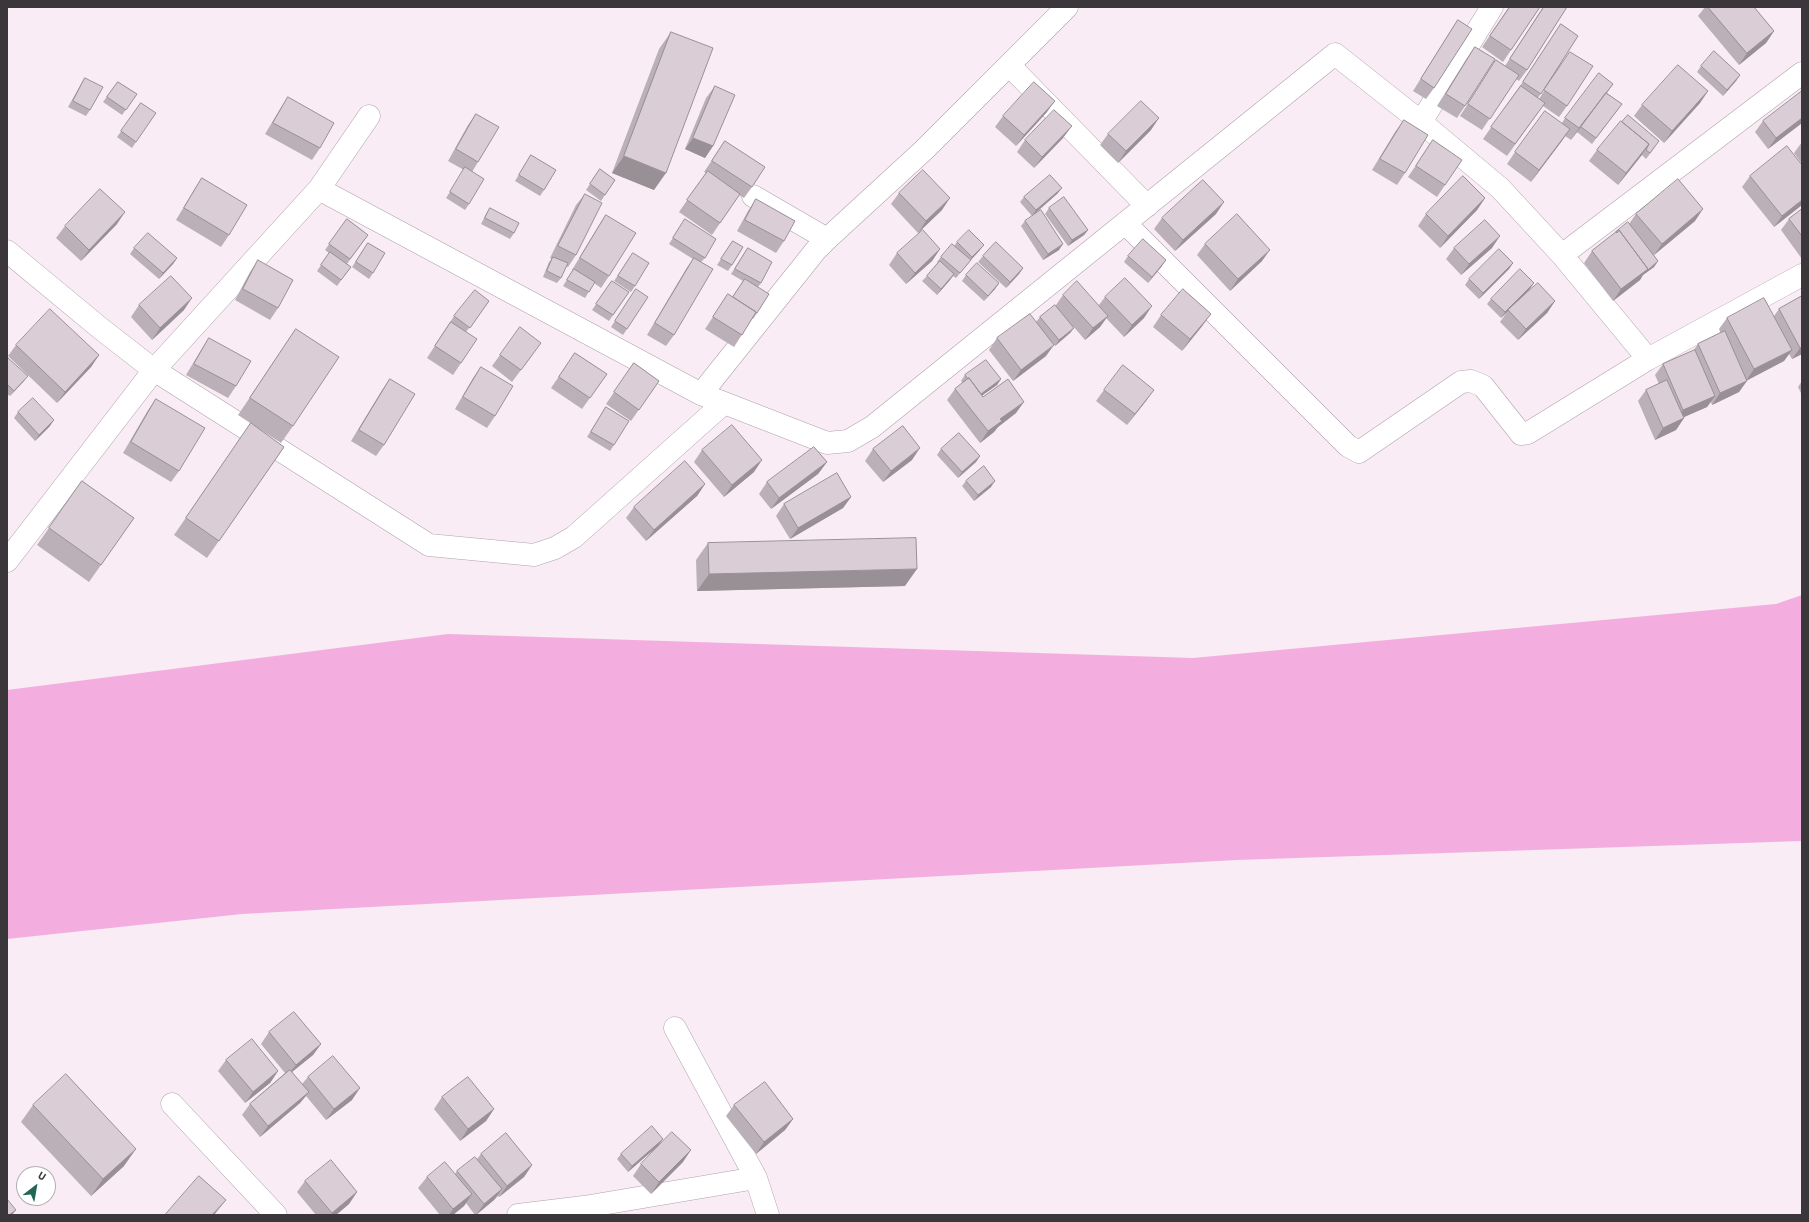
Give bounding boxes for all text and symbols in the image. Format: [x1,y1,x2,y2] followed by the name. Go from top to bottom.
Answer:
[16,1166,56,1206] north arrow
[35,1168,49,1184] text: U

